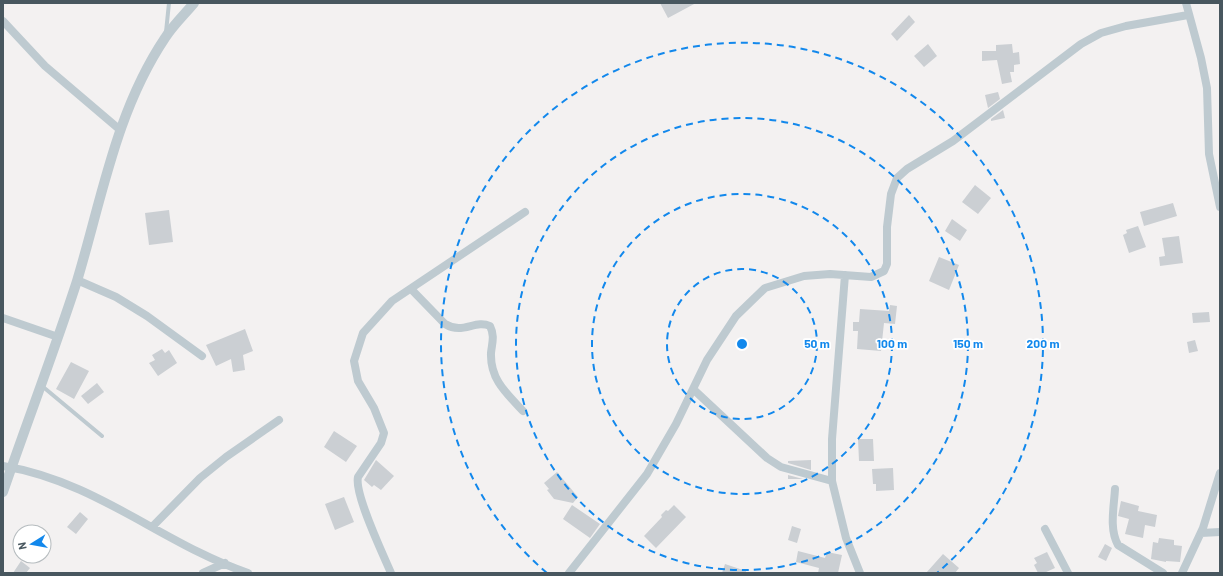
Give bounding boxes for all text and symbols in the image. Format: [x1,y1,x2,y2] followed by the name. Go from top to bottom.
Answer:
[804,336,830,350] text: 50 m
[877,336,907,350] text: 100 m
[953,336,983,350] text: 150 m
[1027,336,1059,350] text: 200 m
[735,337,749,351] centre of rings
[12,524,52,564] north arrow
[15,541,29,551] text: N

